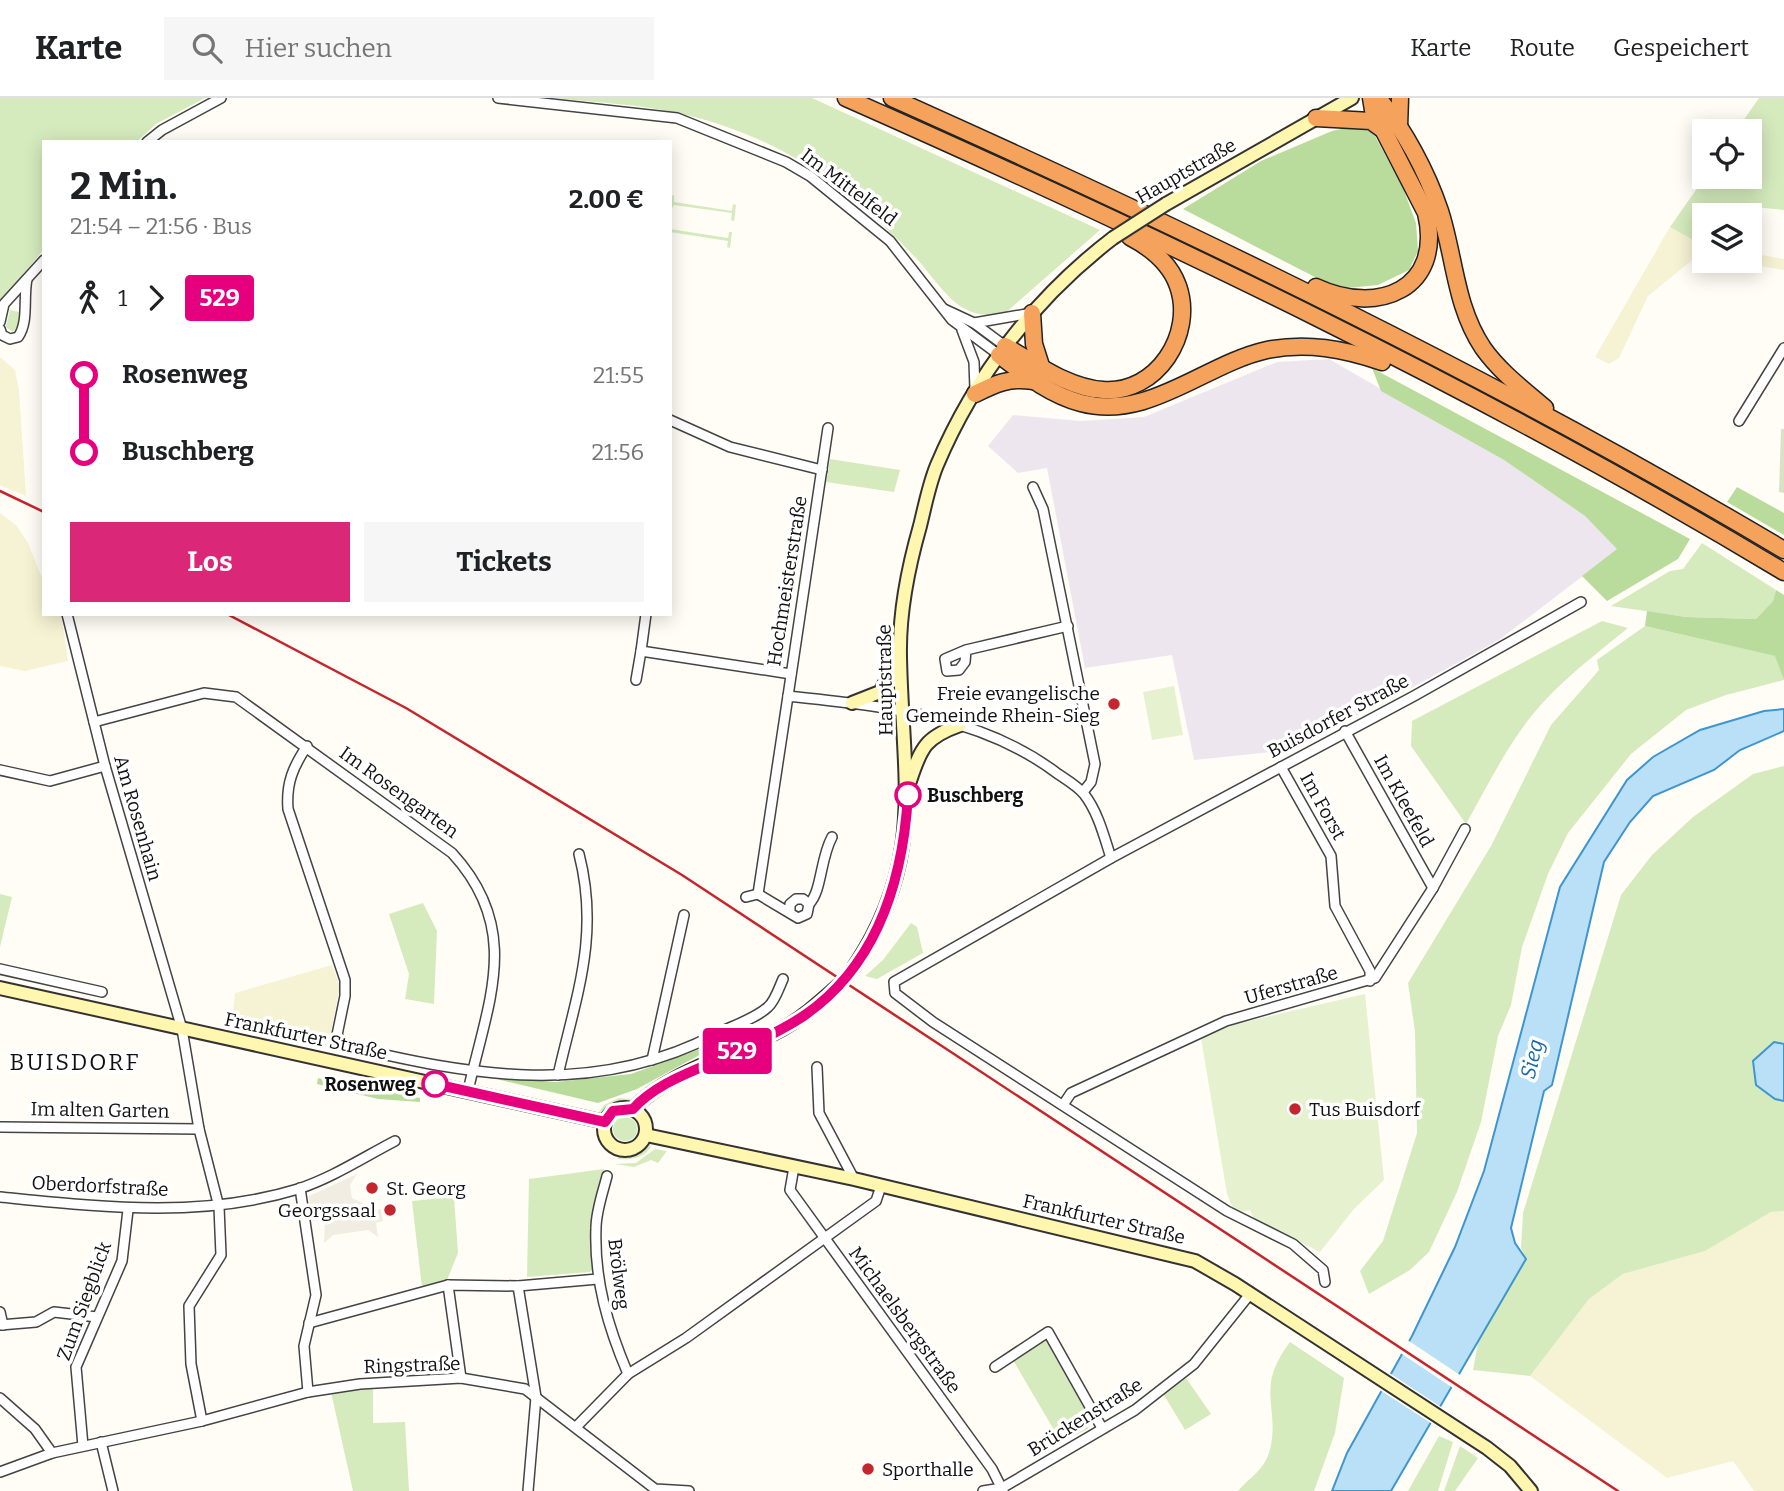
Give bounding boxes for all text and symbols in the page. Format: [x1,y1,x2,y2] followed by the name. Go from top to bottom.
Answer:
[164,17,654,80] search box
[35,28,122,68] text: Karte
[188,29,226,67] icon: search
[244,33,392,64] text: Hier suchen
[1410,34,1472,62] text: Karte
[1510,34,1575,62] text: Route
[1613,34,1749,62] text: Gespeichert
[1692,119,1762,273] map controls
[1692,119,1762,189] button: locate
[1132,133,1240,209] street label: Hauptstraße
[797,143,901,231] street label: Im Mittelfeld
[70,163,177,209] text: 2 Min.
[569,184,644,215] text: 2.00 €
[1692,203,1762,273] button: layers
[70,212,252,240] text: 21:54 – 21:56 · Bus
[70,279,108,317] icon: walk
[137,279,175,317] icon: forward
[118,284,127,312] text: 1
[199,284,240,312] text: 529
[122,359,248,390] text: Rosenweg
[593,361,644,389] text: 21:55
[122,436,254,467] text: Buschberg
[592,438,644,466] text: 21:56
[762,494,812,668] street label: Hochmeisterstraße
[70,522,350,602] button: Los
[364,522,644,602] button: Tickets
[873,624,897,736] street label: Hauptstraße
[1263,669,1413,763] street label: Buisdorfer Straße
[905,682,1100,727] place label: Freie evangelische Gemeinde Rhein-Sieg
[1106,696,1122,712] marker: Freie evangelische Gemeinde Rhein-Sieg
[335,741,463,843] street label: Im Rosengarten
[1369,751,1439,851] street label: Im Kleefeld
[109,753,167,883] street label: Am Rosenhain
[1295,768,1351,844] street label: Im Forst
[895,782,921,808] marker: Buschberg
[927,784,1023,807] place label: Buschberg
[1242,961,1340,1009] street label: Uferstraße
[222,1008,390,1064] street label: Frankfurter Straße
[697,1028,777,1074] line badge: 529
[717,1037,757,1065] text: 529
[1515,1037,1549,1081] water label: Sieg
[10,1048,140,1076] district label: BUISDORF
[422,1071,448,1097] marker: Rosenweg
[324,1073,416,1096] place label: Rosenweg
[30,1097,170,1123] street label: Im alten Garten
[1309,1098,1421,1121] place label: Tus Buisdorf
[1287,1101,1303,1117] marker: Tus Buisdorf
[31,1171,169,1201] street label: Oberdorfstraße
[386,1177,466,1200] place label: St. Georg
[364,1180,380,1196] marker: St. Georg
[1021,1189,1187,1249] street label: Frankfurter Straße
[278,1199,376,1222] place label: Georgssaal
[382,1202,398,1218] marker: Georgssaal
[603,1237,635,1311] street label: Brölweg
[52,1238,116,1363] street label: Zum Siegblick
[844,1242,966,1398] street label: Michaelsbergstraße
[363,1352,461,1378] street label: Ringstraße
[1024,1373,1146,1461] street label: Brückenstraße
[882,1458,974,1481] place label: Sporthalle
[860,1461,876,1477] marker: Sporthalle

